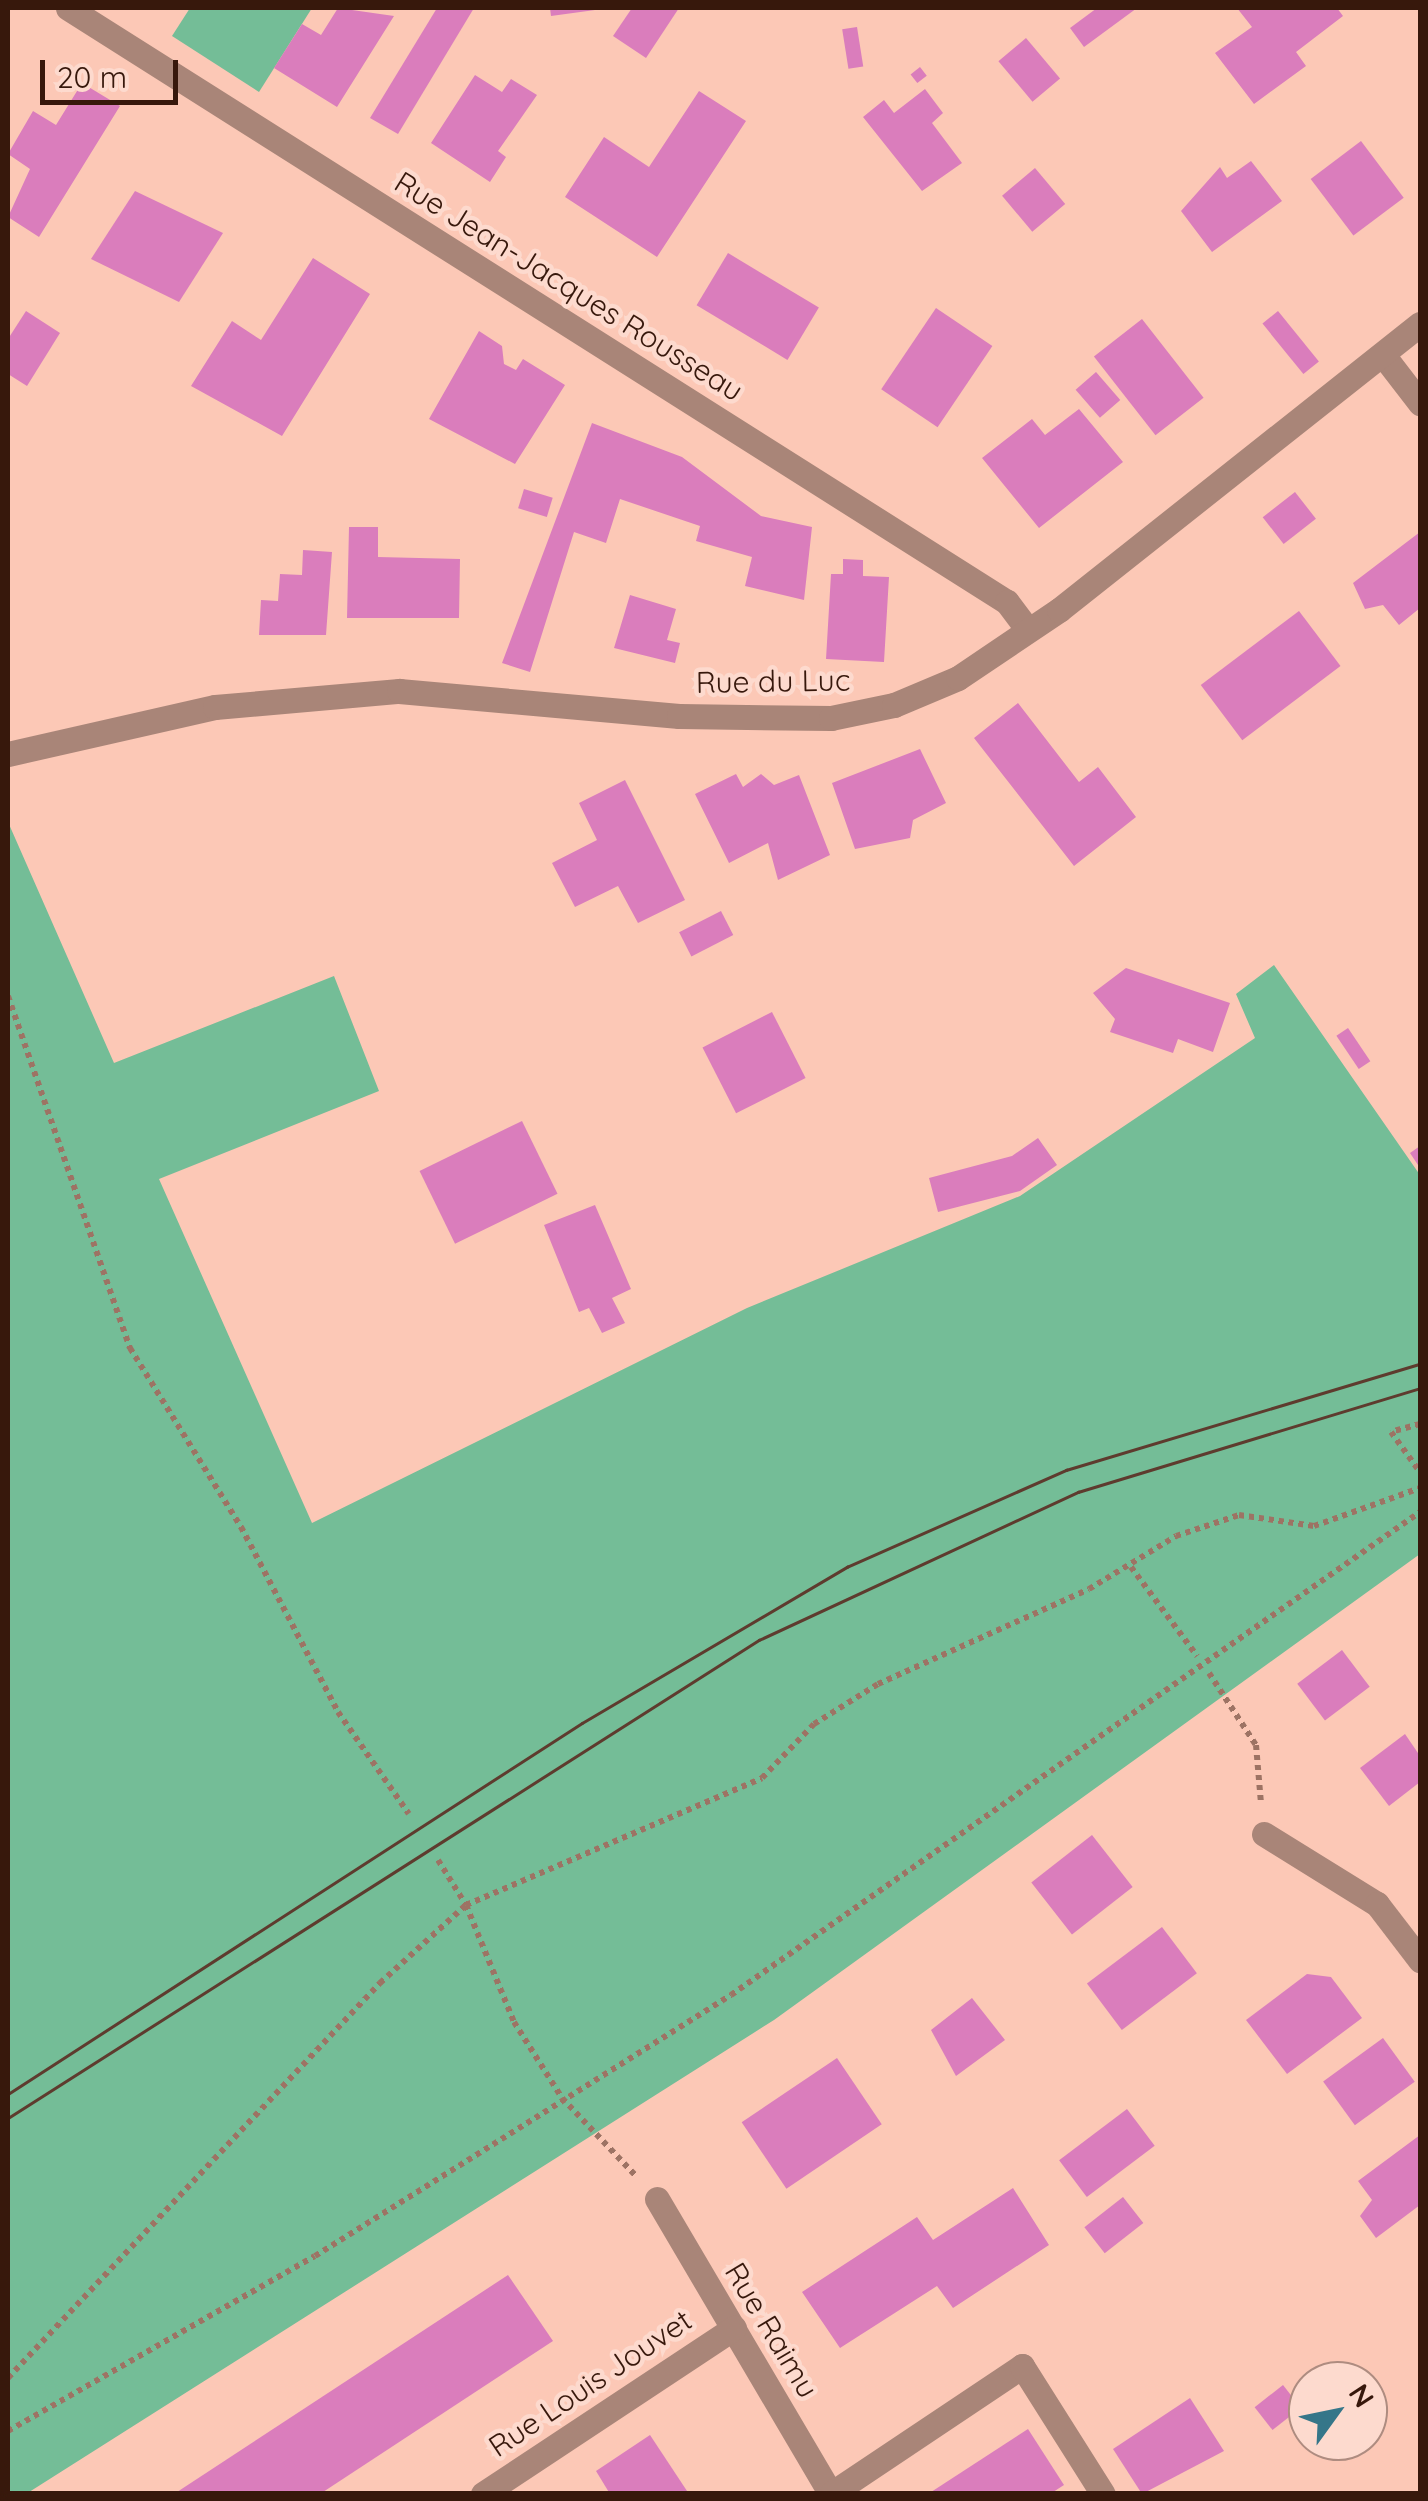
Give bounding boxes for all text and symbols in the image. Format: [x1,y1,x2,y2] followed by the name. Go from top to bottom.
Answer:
[45,40,182,102] scale bar
[57,58,127,96] text: 20 m
[388,164,750,408] street label: Rue Jean-Jacques Rousseau
[695,662,851,700] street label: Rue du Luc
[718,2256,826,2404] street label: Rue Raimu
[482,2302,698,2464] street label: Rue Louis Jouvet
[1288,2361,1388,2461] north arrow
[1342,2377,1382,2414] text: N

